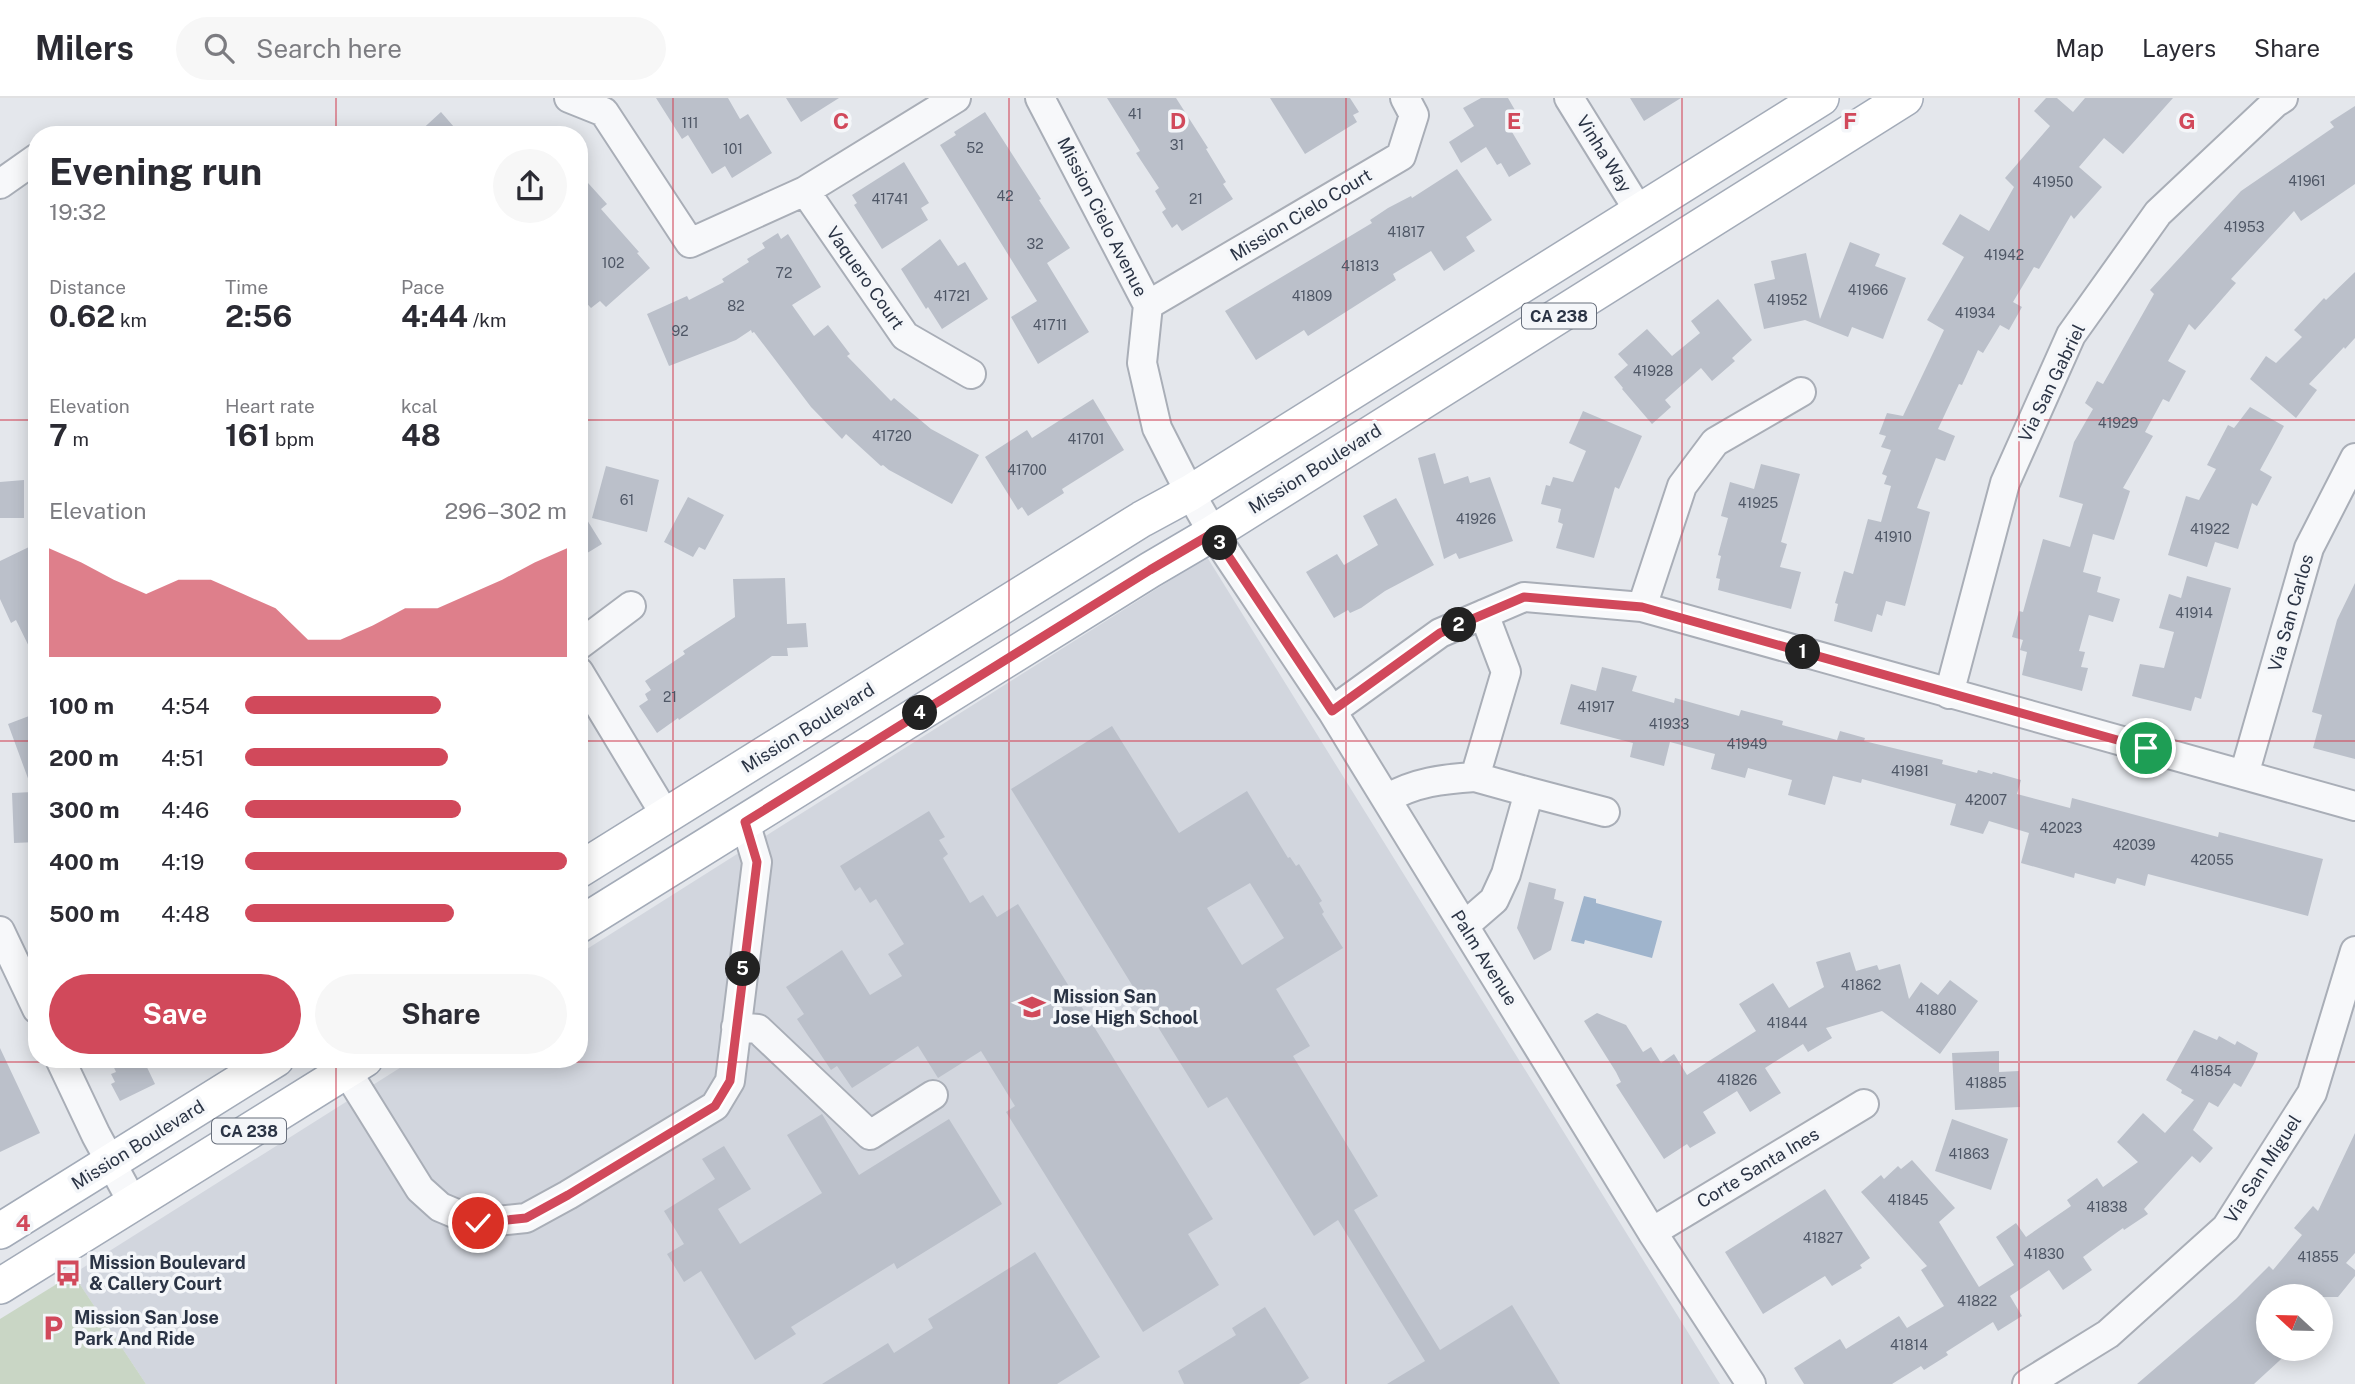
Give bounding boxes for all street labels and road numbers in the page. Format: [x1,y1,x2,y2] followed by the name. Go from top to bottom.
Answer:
[1572,111,1637,196] street label: Vinha Way
[1053,133,1152,300] street label: Mission Cielo Avenue
[1226,164,1375,265] street label: Mission Cielo Court
[822,222,909,333] street label: Vaquero Court
[1522,304,1596,328] road number: CA 238
[2014,320,2089,445] street label: Via San Gabriel
[1245,419,1385,518] street label: Mission Boulevard
[2264,552,2317,674] street label: Via San Carlos
[738,678,878,777] street label: Mission Boulevard
[1447,906,1522,1009] street label: Palm Avenue
[68,1095,208,1194] street label: Mission Boulevard
[2220,1111,2305,1227] street label: Via San Miguel
[212,1119,286,1144] road number: CA 238
[1693,1123,1823,1212] street label: Corte Santa Ines

